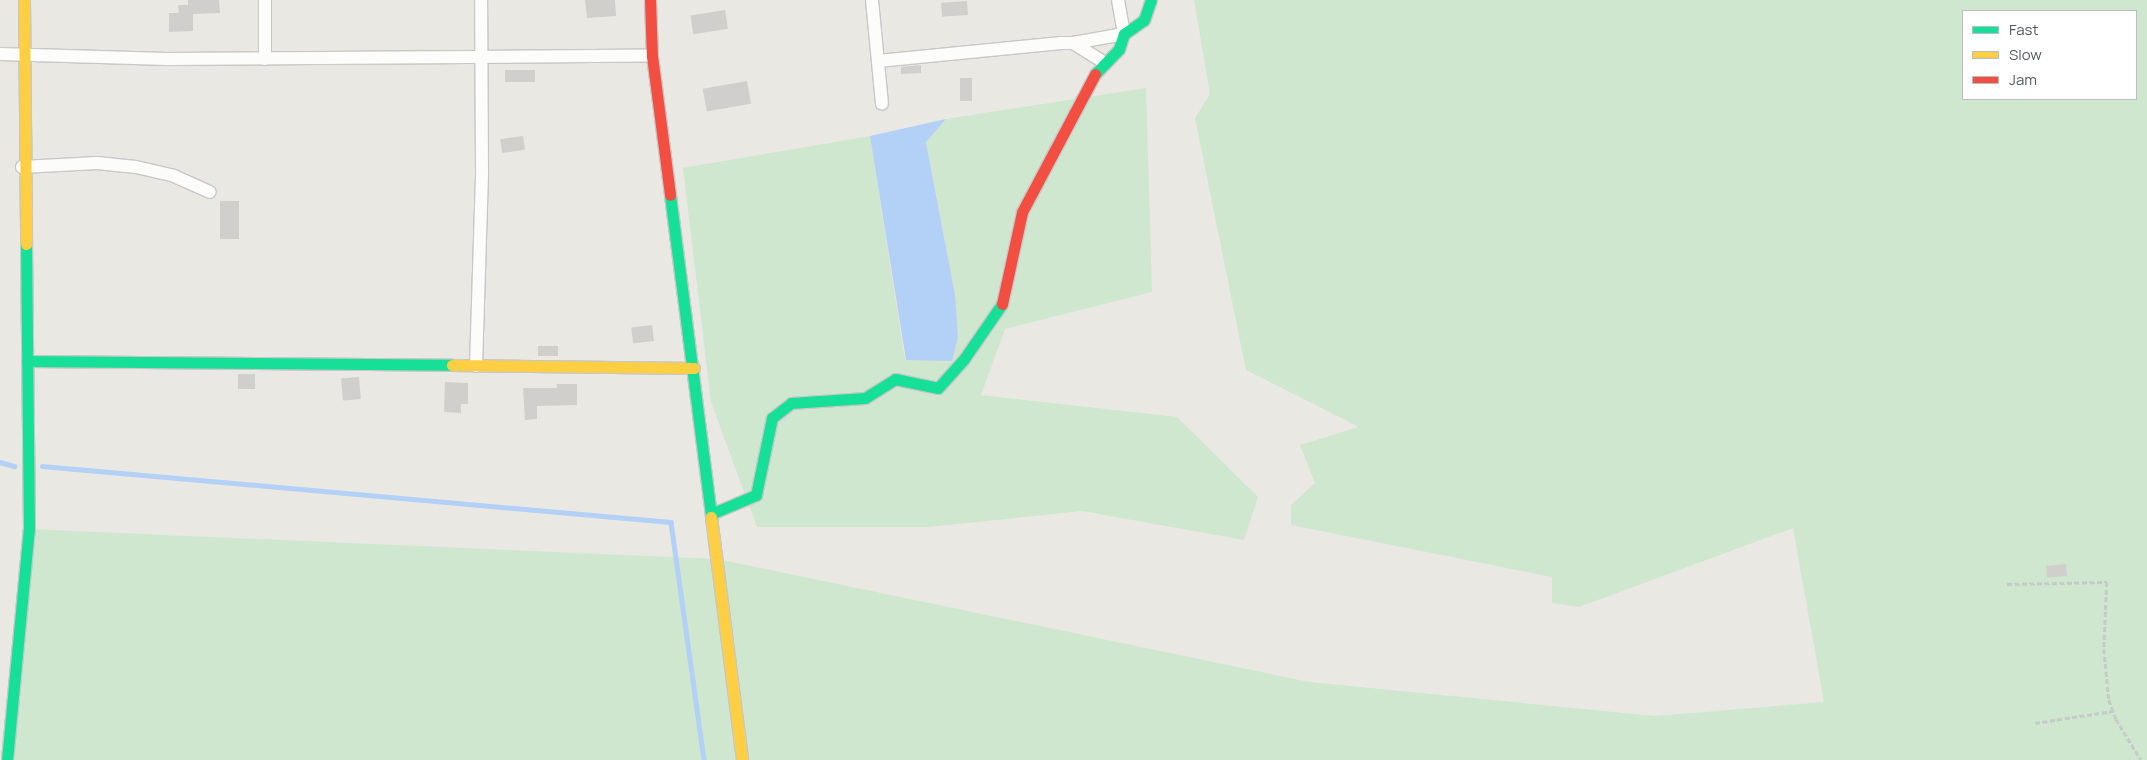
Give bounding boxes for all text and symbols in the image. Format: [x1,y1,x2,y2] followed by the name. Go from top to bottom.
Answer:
[1962,10,2137,100] legend
[2009,19,2038,40] text: Fast
[2009,44,2042,65] text: Slow
[2009,69,2037,90] text: Jam

